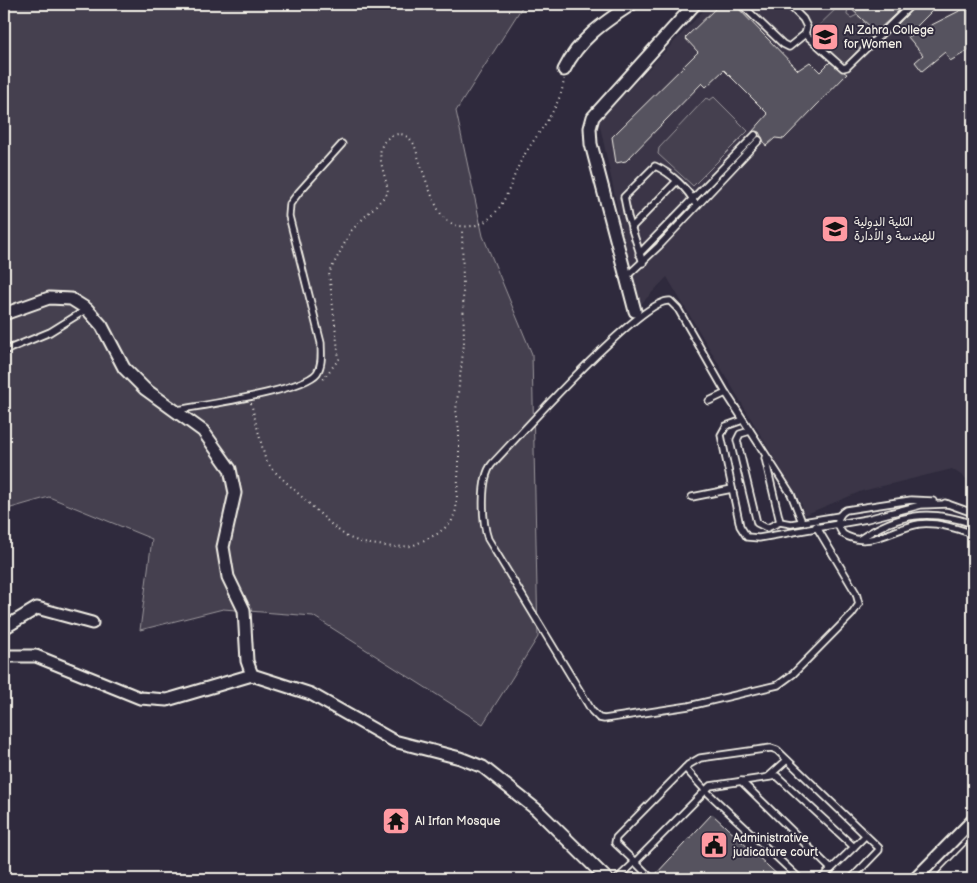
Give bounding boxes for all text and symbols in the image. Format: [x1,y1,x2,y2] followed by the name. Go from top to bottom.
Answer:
[810,22,840,52] school or university icon: Al Zahra College for Women
[844,23,934,52] place label: Al Zahra College for Women
[820,214,850,244] school or university icon: الكلية الدولية للهندسة و الأدارة
[854,215,935,244] place label: الكلية الدولية للهندسة و الأدارة
[381,806,411,836] temple icon: Al Irfan Mosque
[415,814,500,829] place label: Al Irfan Mosque
[699,830,729,860] public building icon: Administrative judicature court
[732,831,818,860] place label: Administrative judicature court

